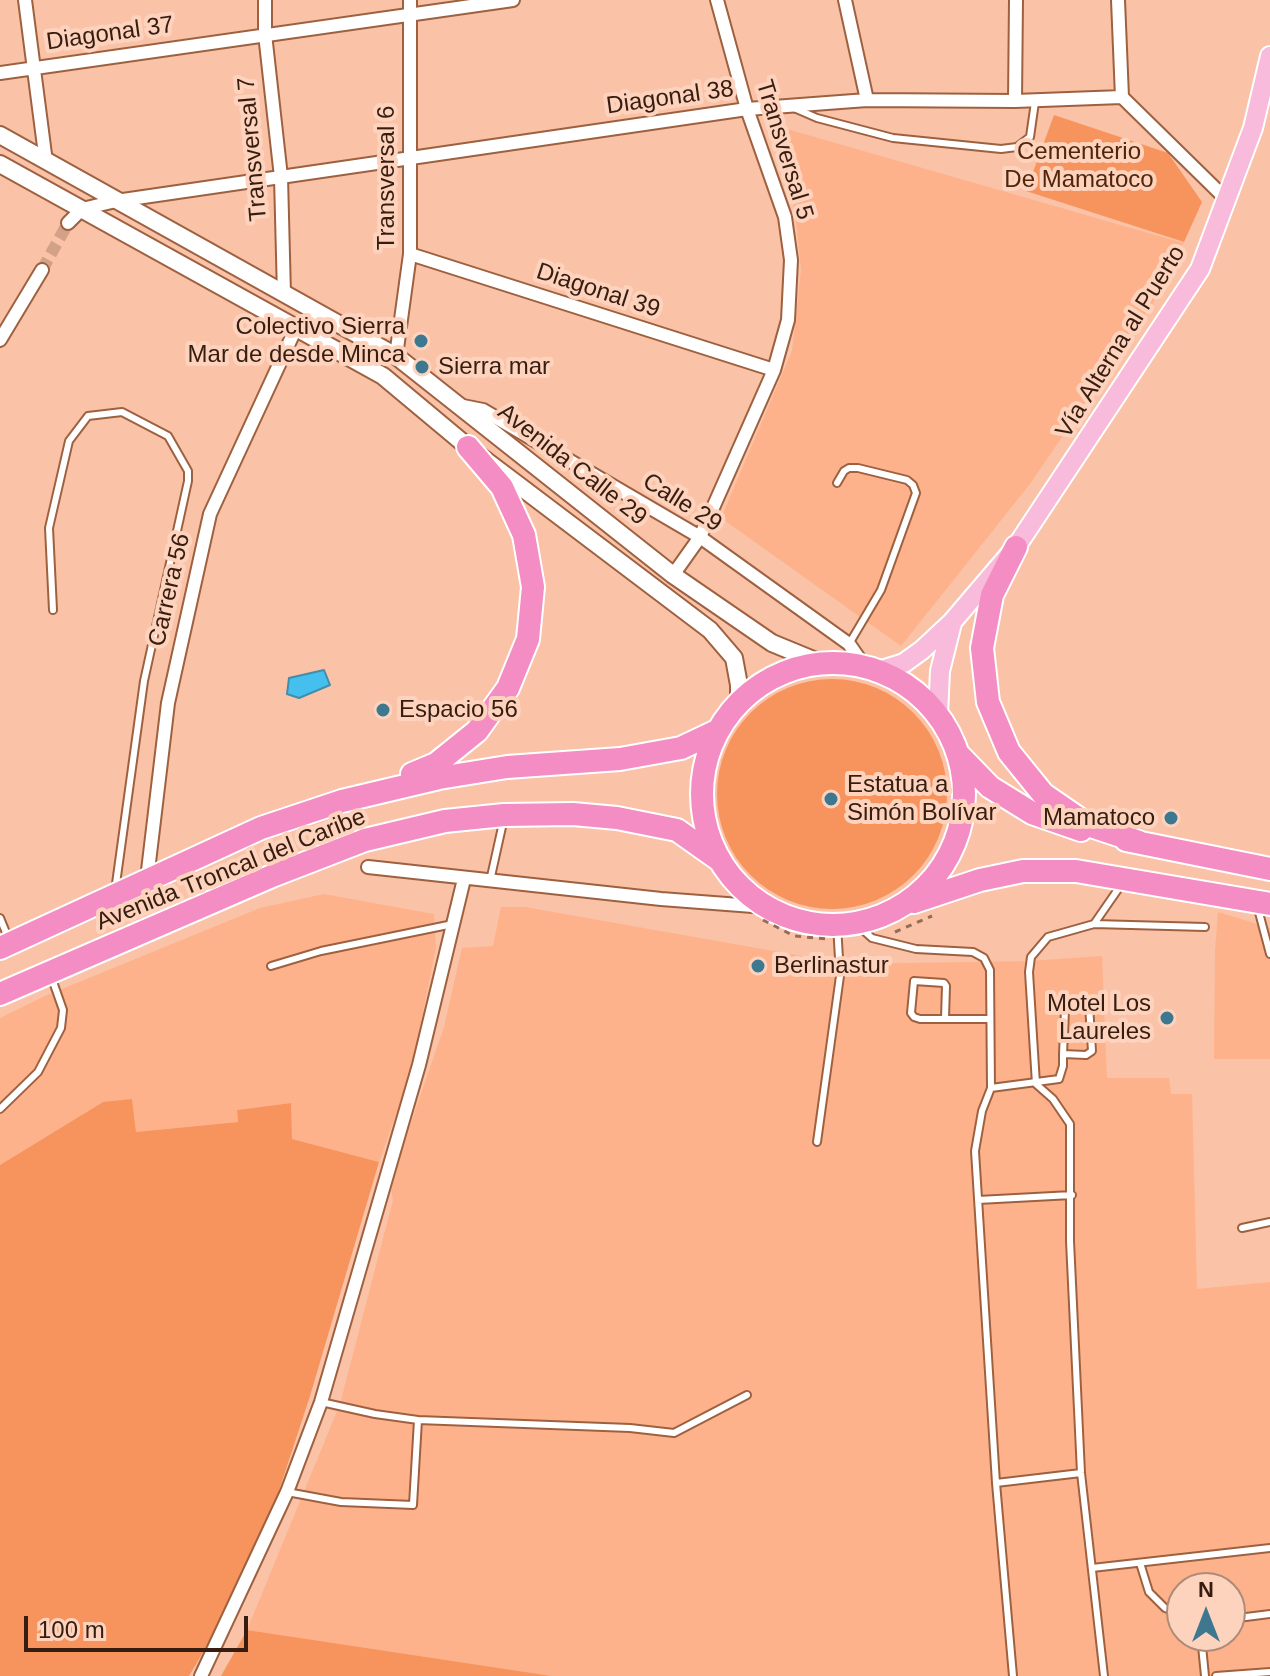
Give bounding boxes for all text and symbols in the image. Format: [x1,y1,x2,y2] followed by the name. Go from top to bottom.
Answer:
[45,11,175,57] street label: Diagonal 37
[605,75,735,121] street label: Diagonal 38
[232,76,274,222] street label: Transversal 7
[749,77,819,223] street label: Transversal 5
[373,106,401,250] street label: Transversal 6
[1004,138,1154,194] park label: Cementerio De Mamatoco
[1050,240,1192,444] street label: Vía Alterna al Puerto
[533,258,663,324] street label: Diagonal 39
[188,313,405,369] place label: Colectivo Sierra Mar de desde Minca
[412,332,430,350] marker: Colectivo Sierra Mar de desde Minca
[438,353,550,381] place label: Sierra mar
[413,358,431,376] marker: Sierra mar
[492,398,652,532] street label: Avenida Calle 29
[637,467,727,539] street label: Calle 29
[143,531,197,649] street label: Carrera 56
[399,696,518,724] place label: Espacio 56
[374,701,392,719] marker: Espacio 56
[847,771,996,827] place label: Estatua a Simón Bolívar
[822,790,840,808] marker: Estatua a Simón Bolívar
[92,803,370,937] street label: Avenida Troncal del Caribe
[1043,804,1155,832] place label: Mamatoco
[1162,809,1180,827] marker: Mamatoco
[774,952,889,980] place label: Berlinastur
[749,957,767,975] marker: Berlinastur
[1047,990,1151,1046] place label: Motel Los Laureles
[1158,1009,1176,1027] marker: Motel Los Laureles
[1166,1572,1246,1652] north arrow
[1198,1577,1214,1602] text: N
[28,1600,252,1650] scale bar
[38,1616,105,1643] text: 100 m

